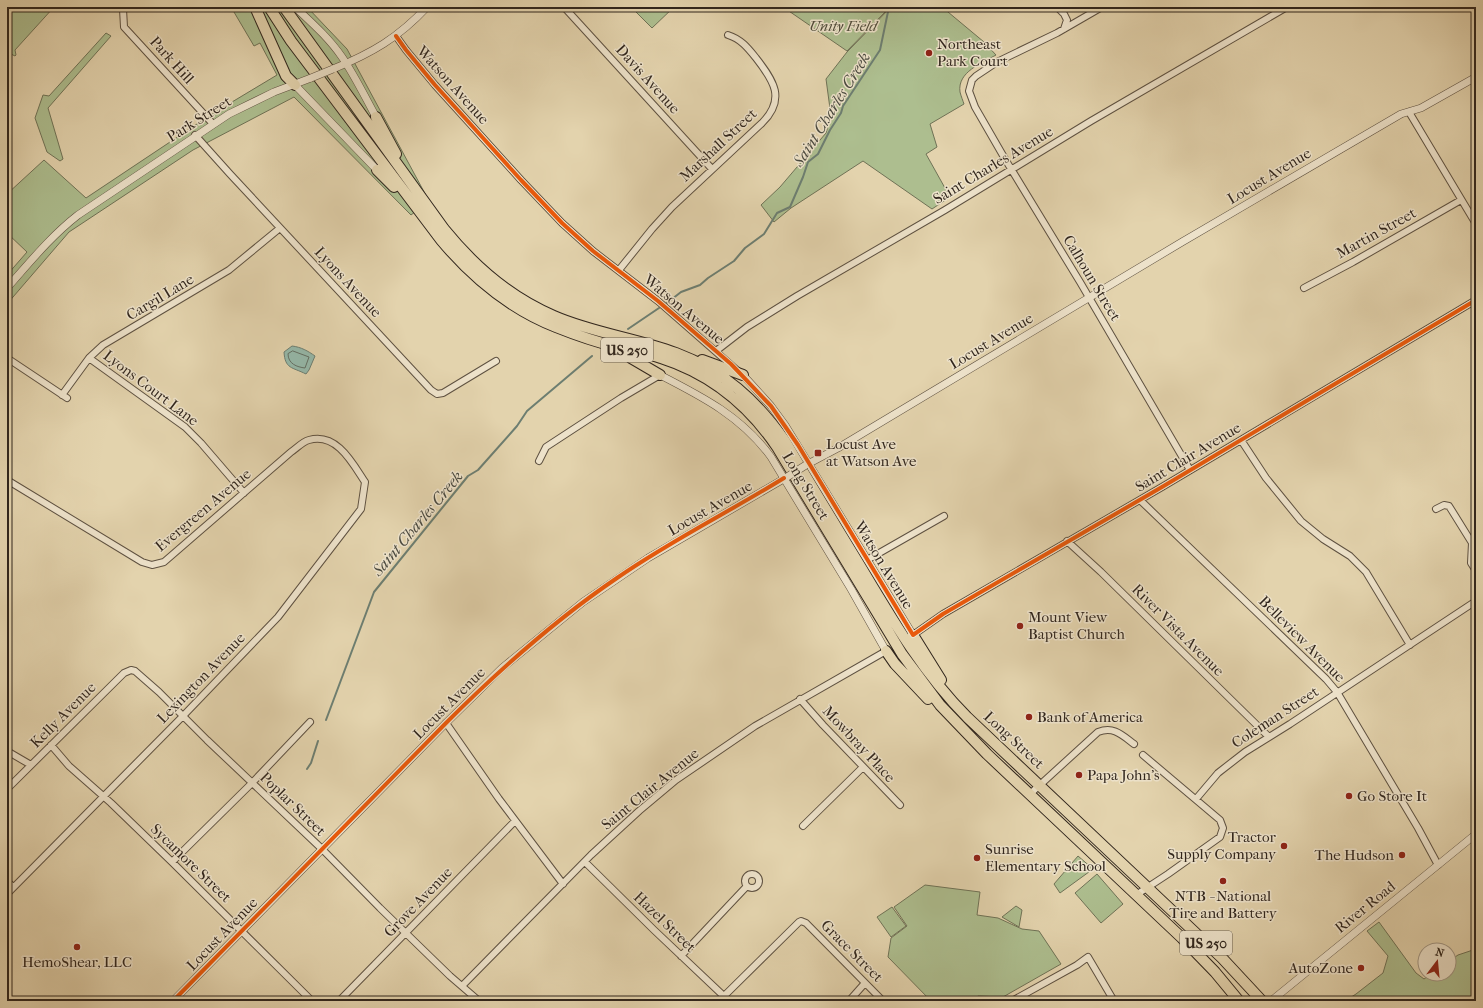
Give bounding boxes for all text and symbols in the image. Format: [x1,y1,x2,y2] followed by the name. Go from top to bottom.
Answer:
[809,17,879,35] park label: Unity Field
[146,33,198,87] street label: Park Hill
[937,35,1009,70] place label: Northeast Park Court
[412,41,493,128] street label: Watson Avenue
[612,41,684,118] street label: Davis Avenue
[924,48,934,58] marker: Northeast Park Court
[788,49,874,171] water label: Saint Charles Creek
[163,92,235,146] street label: Park Street
[676,104,761,185] street label: Marshall Street
[930,122,1057,208] street label: Saint Charles Avenue
[1224,144,1315,208] street label: Locust Avenue
[1333,203,1420,262] street label: Martin Street
[1059,232,1125,325] street label: Calhoun Street
[311,243,386,321] street label: Lyons Avenue
[123,270,197,324] street label: Cargil Lane
[639,270,728,348] street label: Watson Avenue
[946,309,1037,373] street label: Locust Avenue
[601,338,653,362] road number: US 250
[100,346,203,430] street label: Lyons Court Lane
[1132,418,1245,496] street label: Saint Clair Avenue
[826,435,917,470] place label: Locust Ave at Watson Ave
[813,448,823,458] marker: Locust Ave at Watson Ave
[779,449,834,524] street label: Long Street
[151,464,255,555] street label: Evergreen Avenue
[367,467,467,580] water label: Saint Charles Creek
[665,476,756,539] street label: Locust Avenue
[850,517,918,613] street label: Watson Avenue
[1128,580,1228,680] street label: River Vista Avenue
[1255,592,1349,686] street label: Belleview Avenue
[1028,608,1125,643] place label: Mount View Baptist Church
[1015,621,1025,631] marker: Mount View Baptist Church
[153,629,249,727] street label: Lexington Avenue
[409,663,489,743] street label: Locust Avenue
[26,678,100,752] street label: Kelly Avenue
[1228,682,1322,752] street label: Coleman Street
[819,702,899,786] street label: Mowbray Place
[980,707,1048,773] street label: Long Street
[1037,708,1144,726] place label: Bank of America
[1024,712,1034,722] marker: Bank of America
[598,744,703,834] street label: Saint Clair Avenue
[1087,766,1160,784] place label: Papa John's
[256,768,330,840] street label: Poplar Street
[1074,770,1084,780] marker: Papa John's
[1357,787,1428,805] place label: Go Store It
[1344,791,1354,801] marker: Go Store It
[147,820,236,906] street label: Sycamore Street
[1167,828,1277,863] place label: Tractor Supply Company
[985,840,1106,875] place label: Sunrise Elementary School
[1279,841,1289,851] marker: Tractor Supply Company
[1315,846,1394,864] place label: The Hudson
[1397,850,1407,860] marker: The Hudson
[972,853,982,863] marker: Sunrise Elementary School
[380,863,456,941] street label: Grove Avenue
[1218,876,1228,886] marker: NTB - National Tire and Battery
[1331,877,1400,937] street label: River Road
[1169,887,1278,922] place label: NTB - National Tire and Battery
[630,888,700,957] street label: Hazel Street
[183,893,262,974] street label: Locust Avenue
[817,916,887,986] street label: Grace Street
[1180,931,1232,955] road number: US 250
[72,942,82,952] marker: HemoShear, LLC
[1417,942,1457,982] north arrow
[1434,945,1446,960] text: N
[22,953,132,971] place label: HemoShear, LLC
[1288,959,1354,977] place label: AutoZone
[1356,963,1366,973] marker: AutoZone

